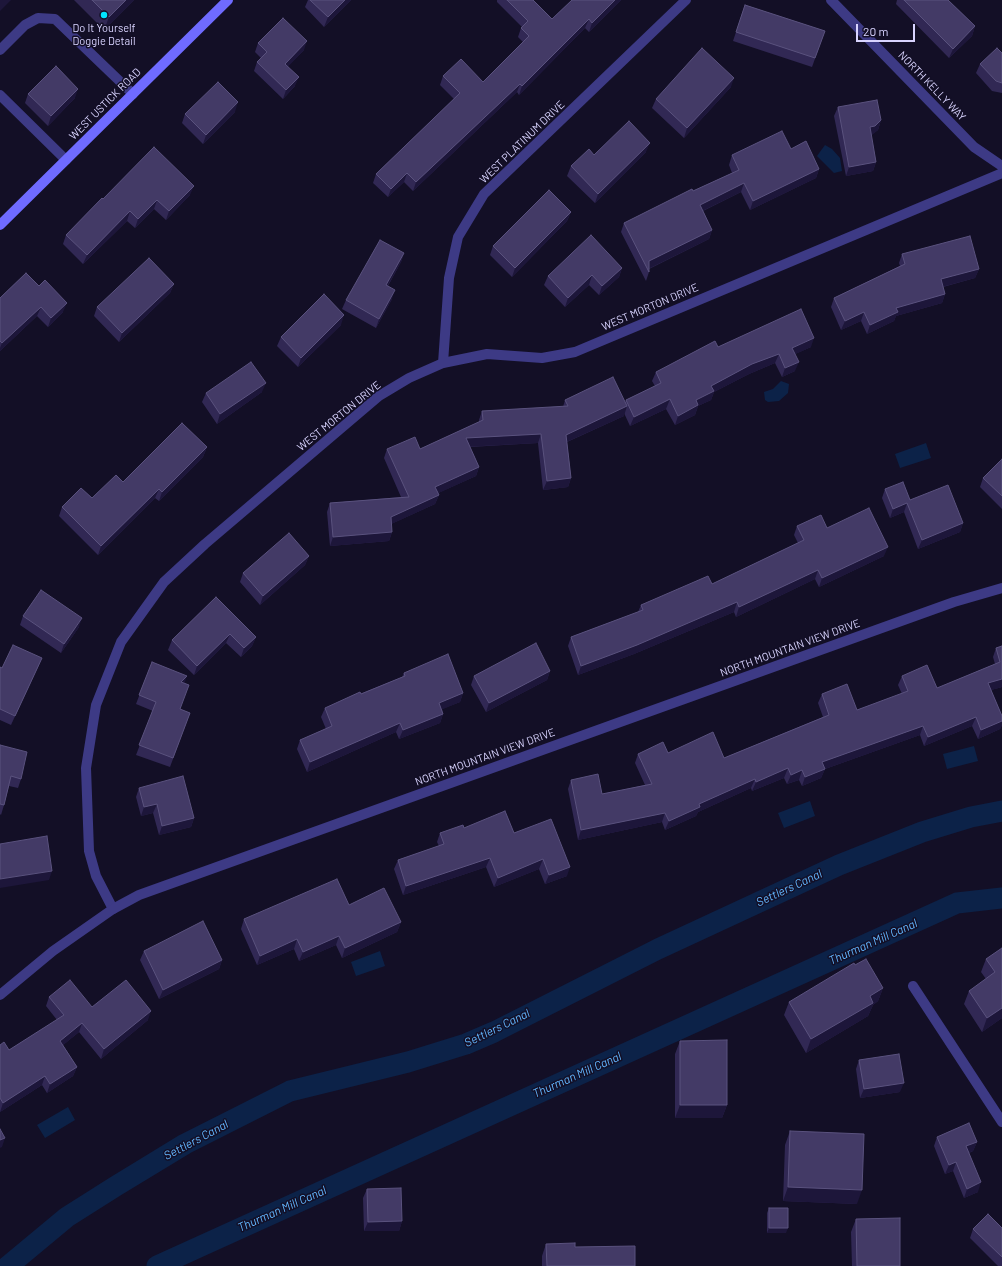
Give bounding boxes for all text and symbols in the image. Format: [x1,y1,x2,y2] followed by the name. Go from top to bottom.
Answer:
[99,10,109,20] marker: Do It Yourself Doggie Detail
[858,16,917,42] scale bar
[72,21,136,47] place label: Do It Yourself Doggie Detail
[863,24,889,38] text: 20 m
[895,49,969,123] street label: NORTH KELLY WAY
[66,65,144,143] street label: WEST USTICK ROAD
[477,98,567,186] street label: WEST PLATINUM DRIVE
[600,281,700,333] street label: WEST MORTON DRIVE
[295,378,383,454] street label: WEST MORTON DRIVE
[718,616,862,680] street label: NORTH MOUNTAIN VIEW DRIVE
[413,725,557,789] street label: NORTH MOUNTAIN VIEW DRIVE
[754,866,824,910] water label: Settlers Canal
[826,916,920,968] water label: Thurman Mill Canal
[462,1006,532,1050] water label: Settlers Canal
[530,1049,624,1101] water label: Thurman Mill Canal
[161,1117,231,1163] water label: Settlers Canal
[235,1183,329,1235] water label: Thurman Mill Canal

